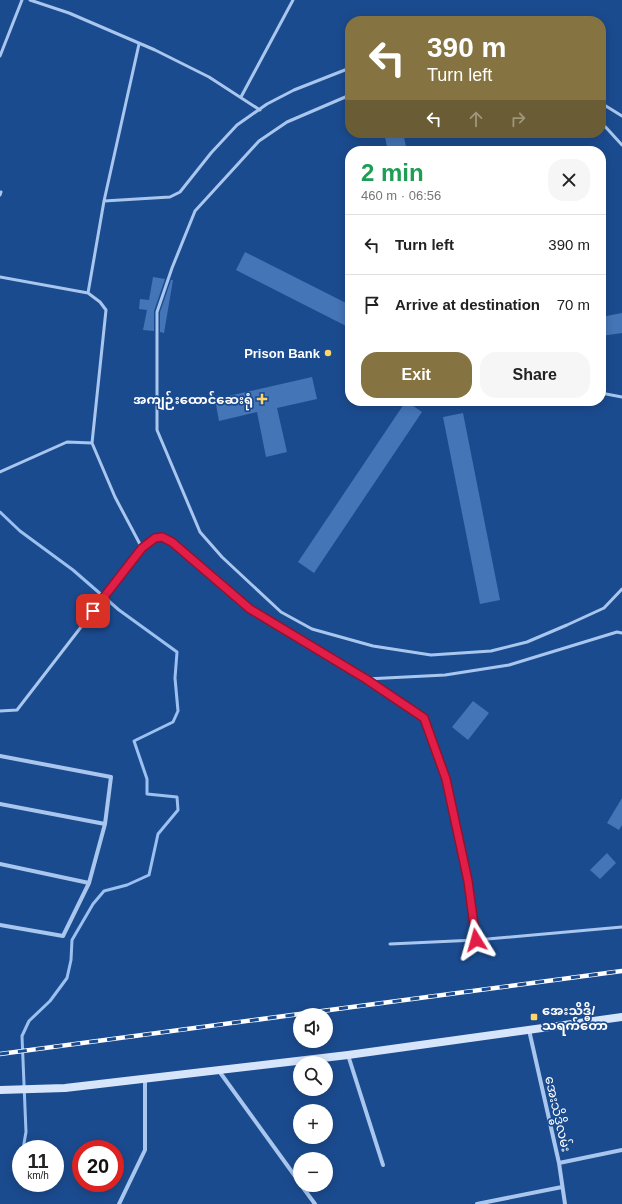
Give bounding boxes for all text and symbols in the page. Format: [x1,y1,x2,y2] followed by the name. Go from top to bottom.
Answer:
[361,32,413,84] icon: left
[427,32,506,63] text: 390 m
[427,65,492,85] text: Turn left
[423,108,445,130] icon: left
[465,108,487,130] icon: ahead
[507,108,529,130] icon: right
[361,159,424,186] text: 2 min
[548,159,590,201] button: close
[361,188,441,203] text: 460 m · 06:56
[361,234,383,256] icon: left
[395,236,454,253] text: Turn left
[548,236,590,253] text: 390 m
[361,294,383,316] icon: arrive
[395,296,540,313] text: Arrive at destination
[557,296,590,313] text: 70 m
[244,346,321,361] place label: Prison Bank
[323,348,333,358] marker: Prison Bank
[361,352,472,398] button: Exit
[480,352,590,398] button: Share
[133,390,253,411] place label: အကျဉ်းထောင်ဆေးရုံ
[256,393,268,405] marker: အကျဉ်းထောင်ဆေးရုံ
[76,594,110,628] pin
[82,600,104,622] icon: arrive
[455,919,497,961] position arrow
[542,1002,608,1036] place label: အေးသိဒ္ဓိ/ သရက်တော
[293,1008,333,1192] map controls
[293,1008,333,1048] button: sound
[529,1012,539,1022] marker: အေးသိဒ္ဓိ/ သရက်တော
[293,1056,333,1096] button: search
[539,1074,575,1154] street label: အေးသိဒ္ဓိလမ်း
[293,1104,333,1144] button: +
[72,1140,124,1192] speed limit sign: 20
[27,1150,49,1172] text: 11
[293,1152,333,1192] button: −
[27,1170,49,1181] text: km/h

